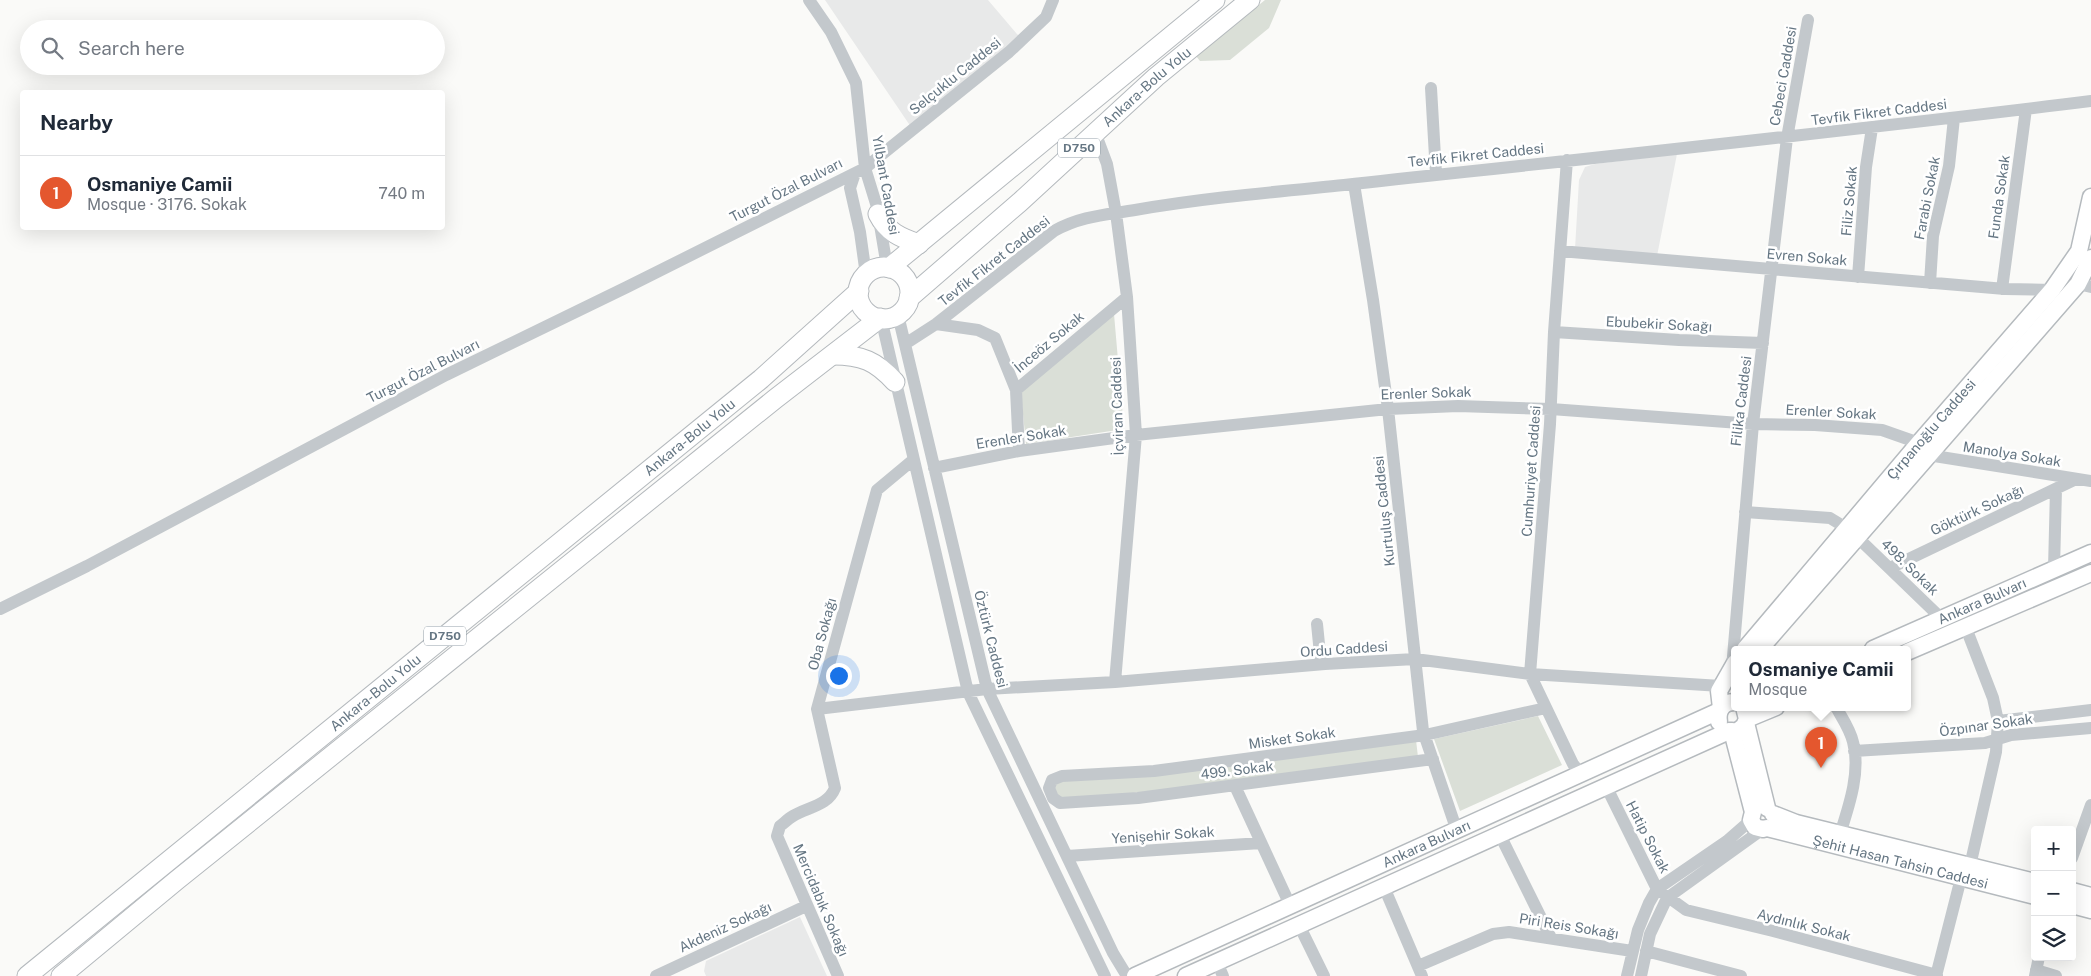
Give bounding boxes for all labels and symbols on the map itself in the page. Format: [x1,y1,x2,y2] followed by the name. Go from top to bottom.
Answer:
[1766,25,1800,127] street label: Cebeci Caddesi
[906,34,1004,118] street label: Selçuklu Caddesi
[1099,44,1194,130] street label: Ankara-Bolu Yolu
[1810,96,1948,128] street label: Tevfik Fikret Caddesi
[869,134,903,236] street label: Yılbant Caddesi
[1058,138,1100,158] road number: D750
[1407,140,1545,170] street label: Tevfik Fikret Caddesi
[726,153,845,225] street label: Turgut Özal Bulvarı
[1985,154,2013,240] street label: Funda Sokak
[1911,155,1943,241] street label: Farabi Sokak
[1838,165,1860,237] street label: Filiz Sokak
[935,213,1053,309] street label: Tevfik Fikret Caddesi
[1766,246,1848,269] street label: Evren Sokak
[1010,307,1087,376] street label: İnceöz Sokak
[1605,313,1713,335] street label: Ebubekir Sokağı
[363,334,482,406] street label: Turgut Özal Bulvarı
[1728,355,1754,447] street label: Filika Caddesi
[1105,356,1127,456] street label: İçviran Caddesi
[1884,376,1979,483] street label: Çırpanoğlu Caddesi
[1380,383,1472,403] street label: Erenler Sokak
[641,395,738,479] street label: Ankara-Bolu Yolu
[1785,402,1877,422] street label: Erenler Sokak
[1518,405,1544,537] street label: Cumhuriyet Caddesi
[975,422,1067,452] street label: Erenler Sokak
[1962,438,2062,470] street label: Manolya Sokak
[1370,455,1398,567] street label: Kurtuluş Caddesi
[1928,481,2026,539] street label: Göktürk Sokağı
[1878,536,1942,598] street label: 498. Sokak
[1935,575,2029,628] street label: Ankara Bulvarı
[971,588,1013,689] street label: Öztürk Caddesi
[805,596,839,672] street label: Oba Sokağı
[424,626,466,646] road number: D750
[1300,638,1388,660] street label: Ordu Caddesi
[327,651,424,734] street label: Ankara-Bolu Yolu
[826,663,852,689] your location
[1938,709,2034,739] street label: Özpınar Sokak
[1248,724,1337,752] street label: Misket Sokak
[1805,727,1837,768] pin: 1
[1200,758,1274,782] street label: 499. Sokak
[1623,798,1673,876] street label: Hatip Sokak
[1380,817,1473,871] street label: Ankara Bulvarı
[1111,823,1215,847] street label: Yenişehir Sokak
[1811,832,1990,892] street label: Şehit Hasan Tahsin Caddesi
[790,841,852,959] street label: Mercidabık Sokağı
[676,899,774,955] street label: Akdeniz Sokağı
[1756,906,1853,944] street label: Aydınlık Sokak
[1518,910,1620,942] street label: Piri Reis Sokağı

